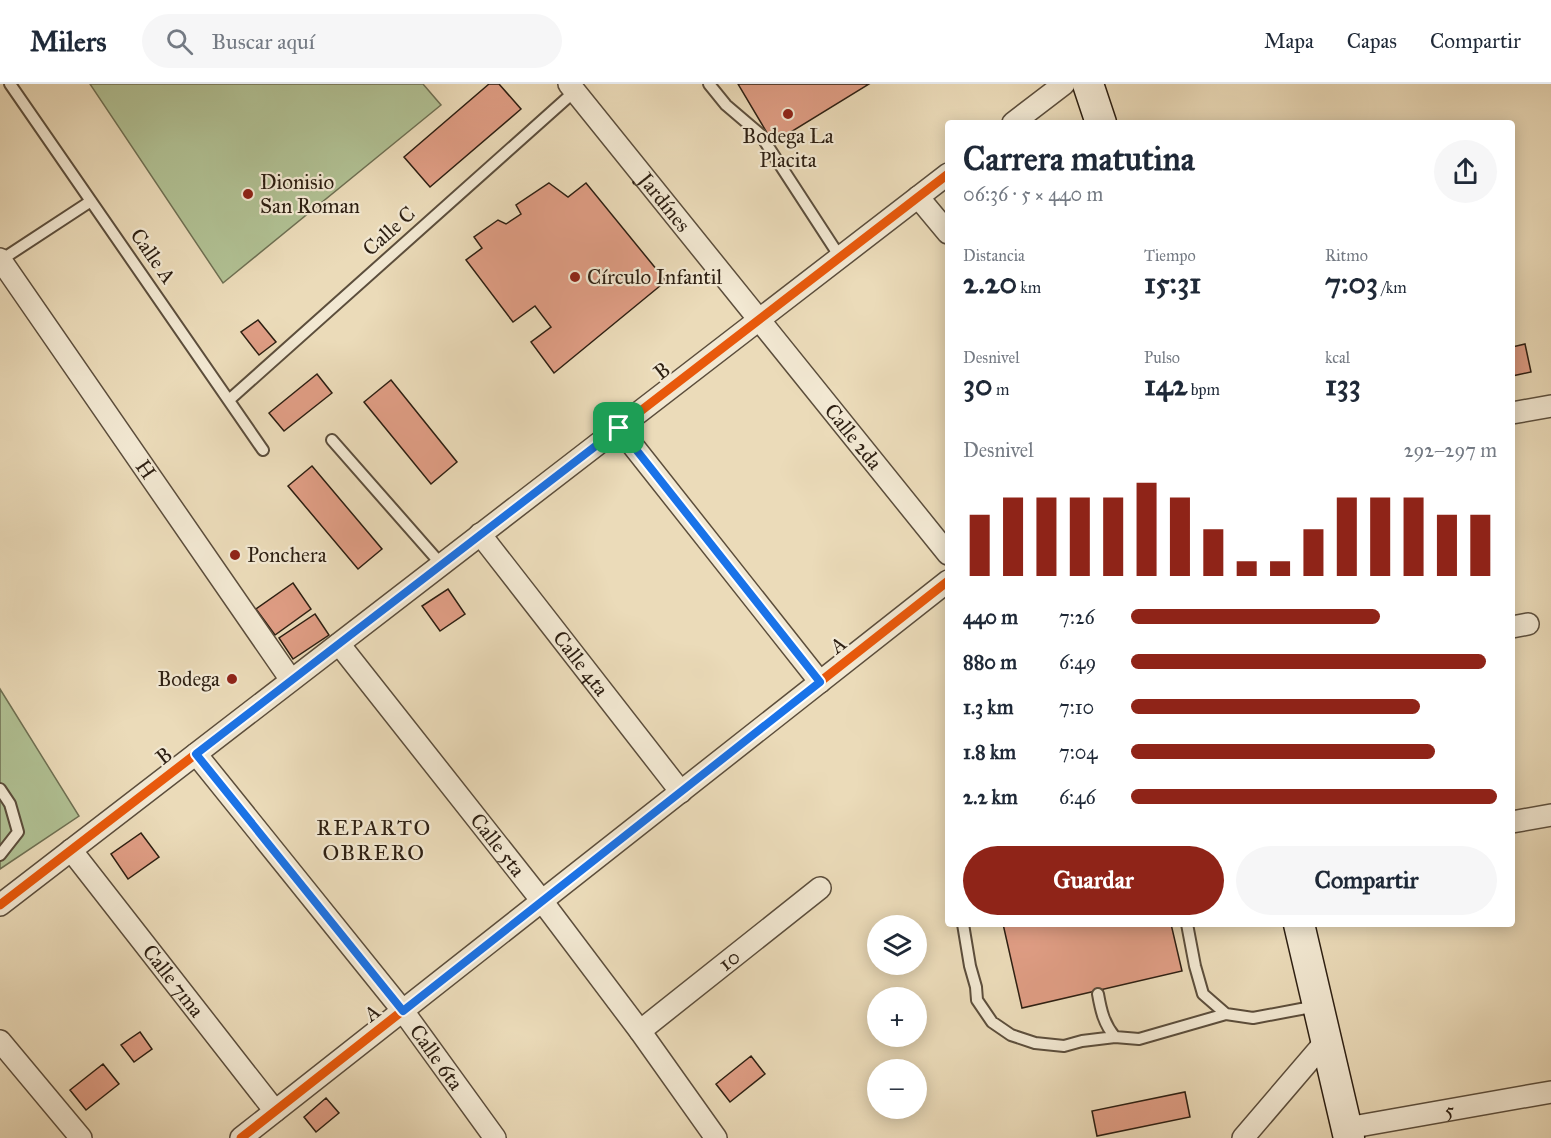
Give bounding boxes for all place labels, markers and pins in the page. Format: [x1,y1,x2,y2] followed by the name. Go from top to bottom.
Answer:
[781,107,795,121] marker: Bodega La Placita
[742,123,834,173] place label: Bodega La Placita
[260,169,360,219] place label: Dionisio San Roman
[241,187,255,201] marker: Dionisio San Roman
[587,264,723,290] place label: Círculo Infantil
[568,270,582,284] marker: Círculo Infantil
[593,402,644,453] pin
[247,542,327,568] place label: Ponchera
[228,548,242,562] marker: Ponchera
[157,666,220,692] place label: Bodega
[225,672,239,686] marker: Bodega

